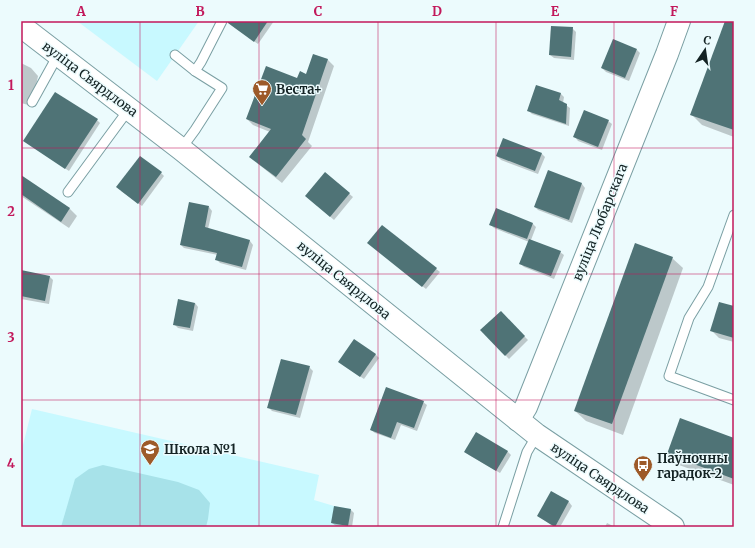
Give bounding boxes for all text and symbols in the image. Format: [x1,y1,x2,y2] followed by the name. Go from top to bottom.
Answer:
[75,3,86,20] text: A
[195,3,205,20] text: B
[314,3,323,20] text: C
[432,3,442,20] text: D
[551,3,560,20] text: E
[670,3,678,20] text: F
[685,30,725,70] north arrow
[702,33,712,48] text: С
[39,38,141,121] street label: вуліца Свярдлова
[8,77,14,94] text: 1
[251,78,273,106] supermarket icon: Веста+
[276,81,322,98] place label: Веста+
[569,161,631,283] street label: вуліца Любарскага
[7,203,15,220] text: 2
[294,237,394,323] street label: вуліца Свярдлова
[7,329,15,346] text: 3
[139,438,161,466] school or university icon: Школа №1
[547,439,653,517] street label: вуліца Свярдлова
[164,441,236,458] place label: Школа №1
[657,450,728,482] place label: Паўночны гарадок-2
[632,454,654,482] bus stop icon: Паўночны гарадок-2
[7,455,16,472] text: 4

